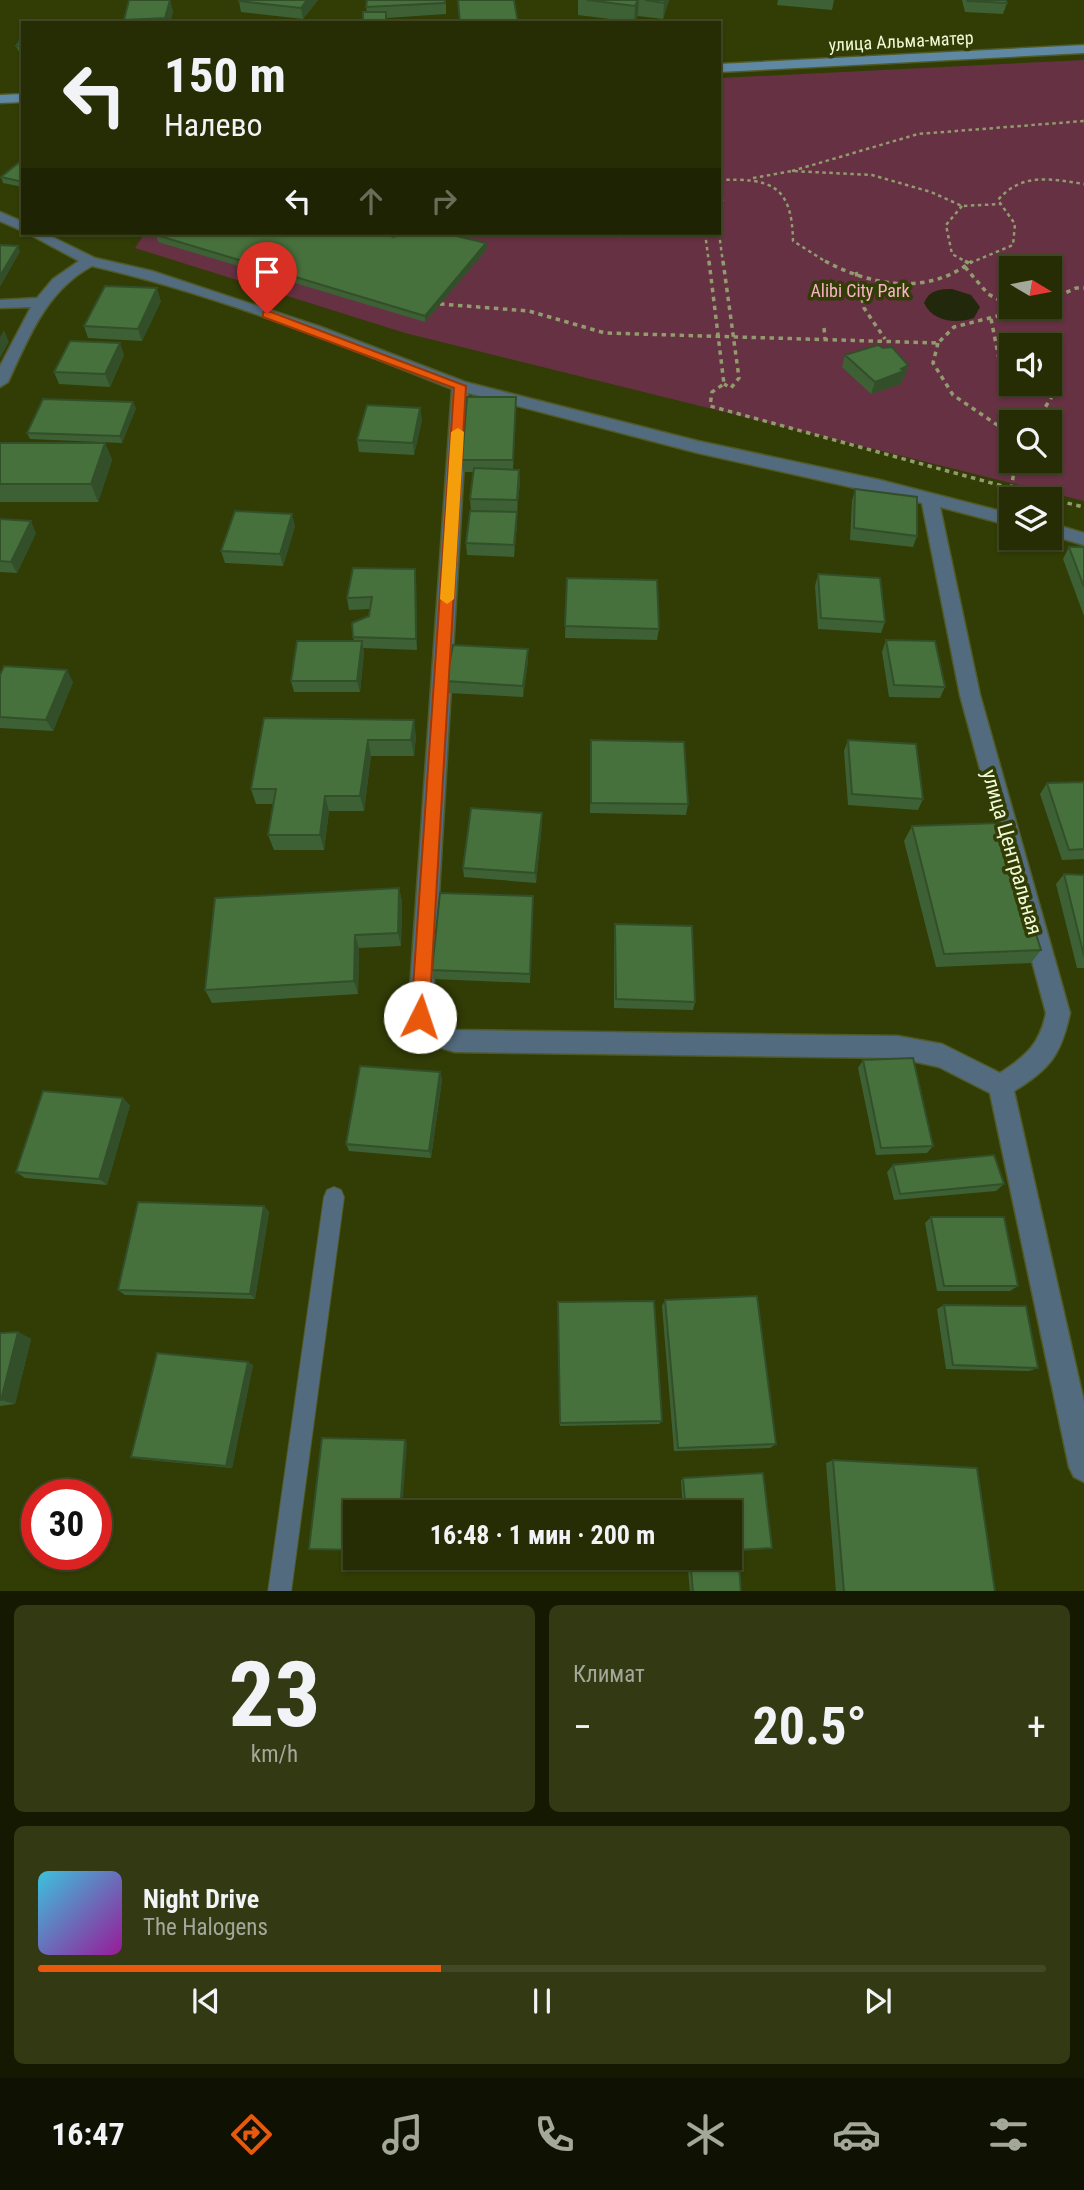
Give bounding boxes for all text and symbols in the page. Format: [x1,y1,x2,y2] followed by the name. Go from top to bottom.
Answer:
[828,27,974,55] street label: улица Альма-матер
[164,47,286,104] text: 150 m
[49,49,140,140] icon: left
[164,106,263,144] text: Налево
[279,182,317,220] icon: left
[352,182,390,220] icon: ahead
[425,182,463,220] icon: right
[237,242,297,314] pin
[248,253,286,291] icon: arrive
[999,256,1062,318] north arrow
[999,256,1062,550] map controls
[810,280,910,301] park label: Alibi City Park
[999,333,1062,396] button: sound
[999,410,1062,473] button: search
[999,487,1062,550] button: layers
[977,767,1047,937] street label: улица Центральная
[383,980,457,1054] position arrow
[21,1479,112,1570] speed limit sign: 30
[430,1520,655,1550] text: 16:48 · 1 мин · 200 m
[229,1642,320,1748] text: 23
[573,1661,645,1688] text: Климат
[752,1696,867,1757] text: 20.5°
[573,1705,592,1749] text: −
[1027,1705,1046,1749] text: +
[251,1741,298,1768] text: km/h
[143,1884,259,1914] text: Night Drive
[143,1914,268,1941] text: The Halogens
[187,1982,225,2020] icon: previous
[523,1982,561,2020] icon: pause
[859,1982,897,2020] icon: next
[227,2110,276,2159] icon: directions
[378,2110,427,2159] icon: music
[530,2110,579,2159] icon: phone
[681,2110,730,2159] icon: climate
[832,2110,881,2159] icon: car
[984,2110,1033,2159] icon: filters
[51,2115,125,2153] text: 16:47

